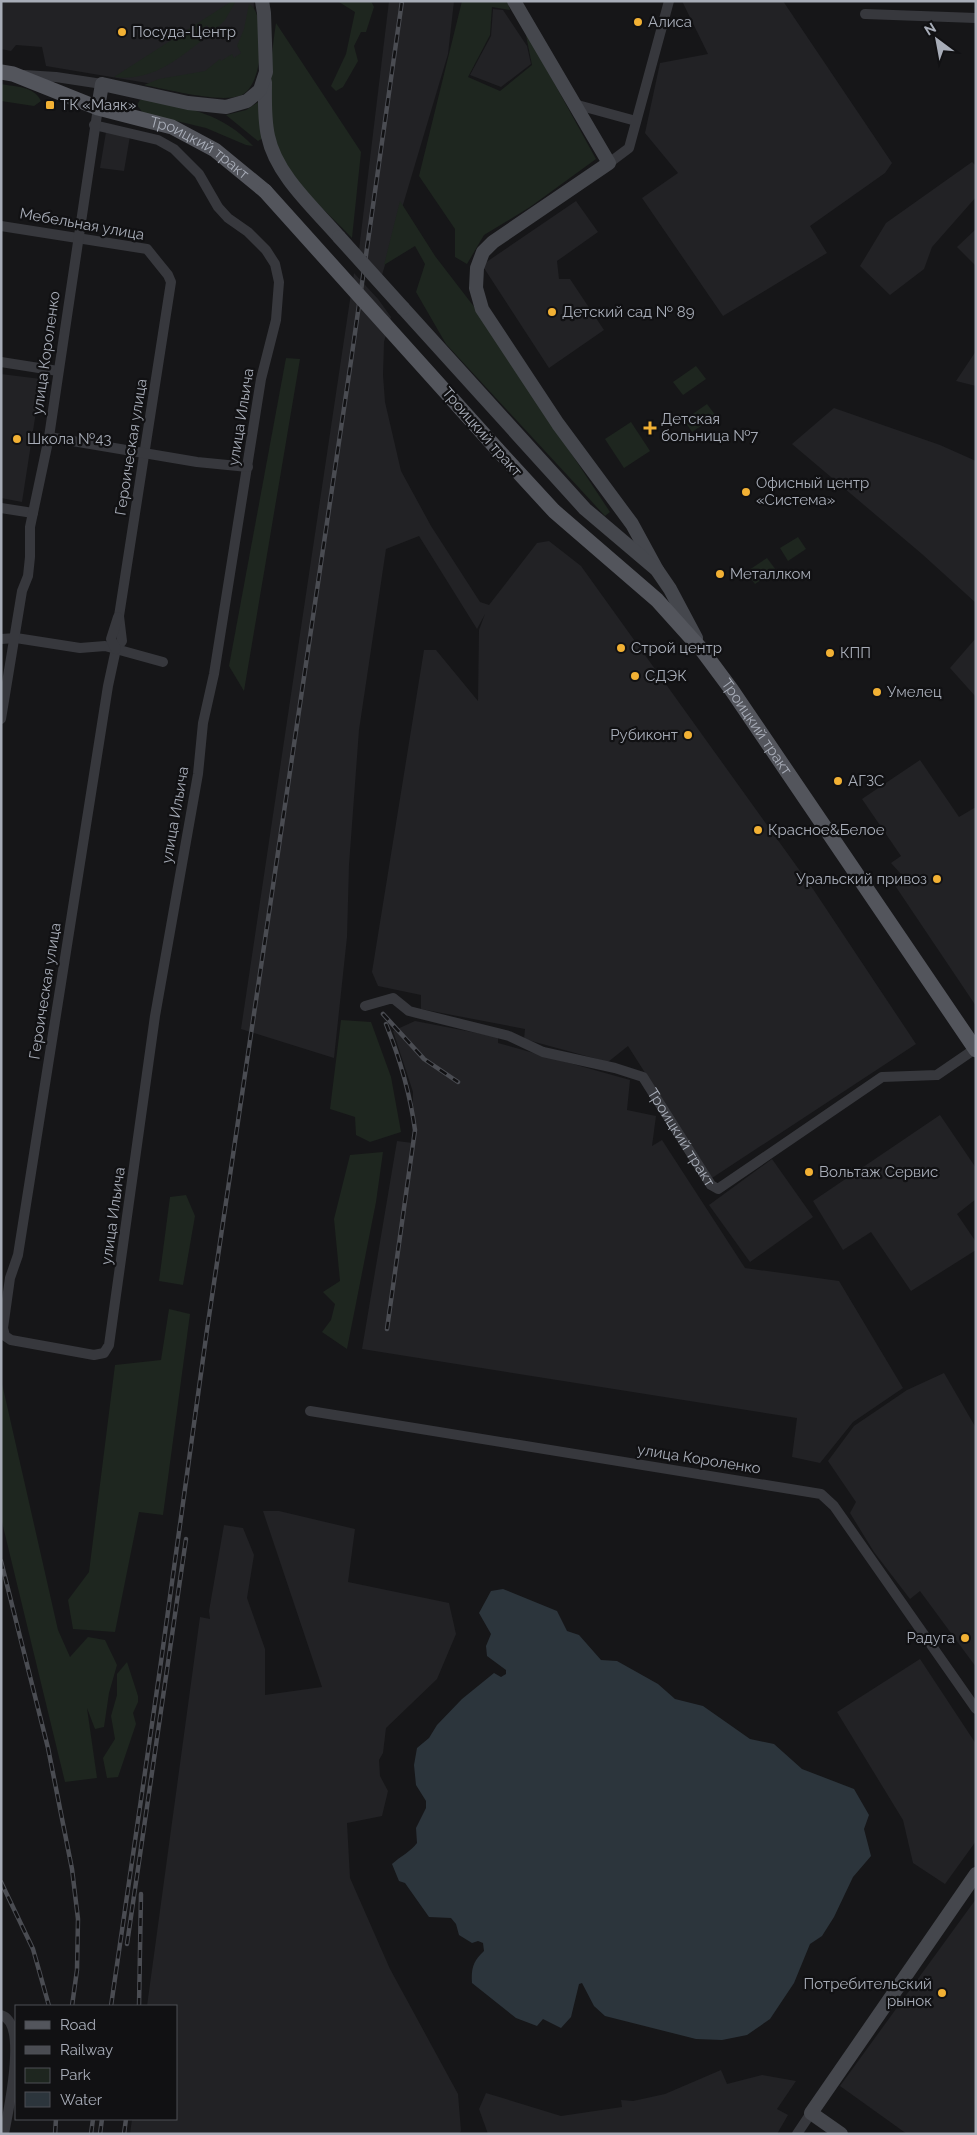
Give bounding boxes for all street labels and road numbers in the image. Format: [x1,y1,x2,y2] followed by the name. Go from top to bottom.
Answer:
[148,113,253,183] street label: Троицкий тракт
[18,204,146,244] street label: Мебельная улица
[28,290,64,416] street label: улица Короленко
[224,367,258,467] street label: улица Ильича
[111,377,151,517] street label: Героическая улица
[438,384,526,480] street label: Троицкий тракт
[717,675,796,779] street label: Троицкий тракт
[158,765,192,865] street label: улица Ильича
[25,921,65,1061] street label: Героическая улица
[643,1085,719,1190] street label: Троицкий тракт
[97,1166,129,1266] street label: улица Ильича
[636,1440,762,1478] street label: улица Короленко

